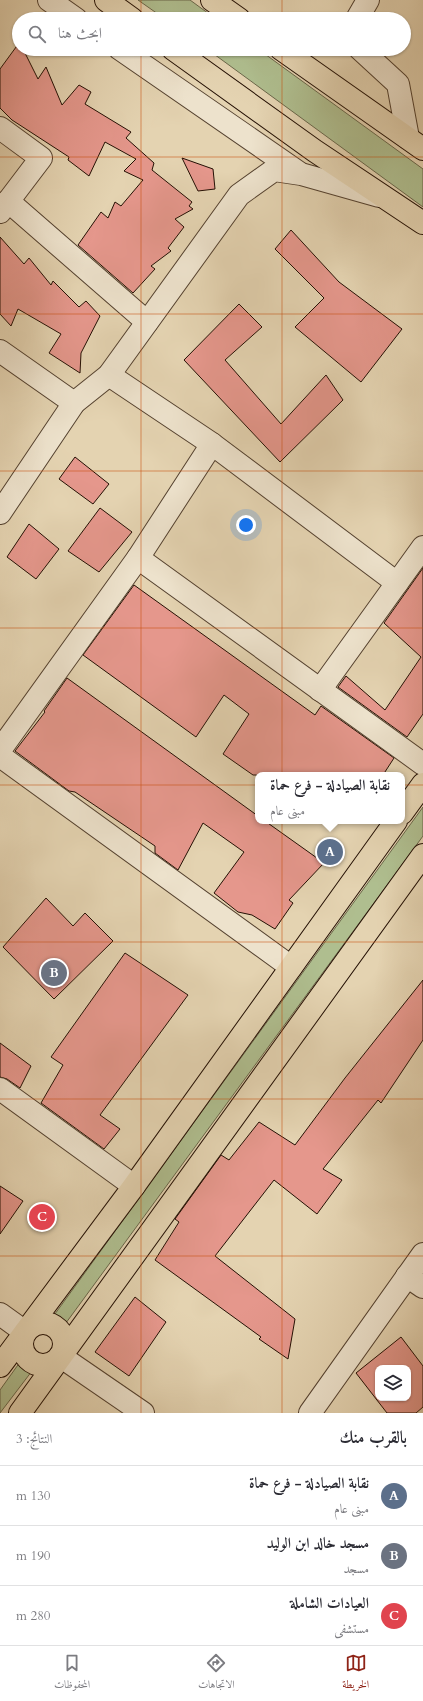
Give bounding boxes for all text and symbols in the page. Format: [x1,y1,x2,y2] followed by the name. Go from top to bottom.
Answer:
[12,12,411,56] search box
[26,23,48,45] icon: search
[58,23,102,43] text: ابحث هنا
[236,515,256,535] your location
[255,772,405,824] popup
[270,775,390,795] text: نقابة الصيادلة - فرع حماة
[270,802,305,820] text: مبنى عام
[317,837,343,867] pin: A
[41,958,67,988] pin: B
[29,1202,55,1232] pin: C
[375,1365,411,1401] map controls
[375,1365,411,1401] button: layers
[340,1426,407,1449] text: بالقرب منك
[16,1430,52,1448] text: النتائج: 3
[249,1473,369,1493] text: نقابة الصيادلة - فرع حماة
[16,1487,50,1505] text: 130 m
[389,1487,399,1505] text: A
[334,1500,369,1518] text: مبنى عام
[267,1533,369,1553] text: مسجد خالد ابن الوليد
[16,1547,50,1565] text: 190 m
[389,1547,399,1565] text: B
[343,1560,369,1578] text: مسجد
[290,1593,369,1613] text: العيادات الشاملة
[16,1607,50,1625] text: 280 m
[389,1607,399,1625] text: C
[334,1620,369,1638] text: مستشفى
[54,1652,90,1695] tab: المحفوظات
[198,1652,235,1695] tab: الاتجاهات
[342,1652,369,1695] tab: الخريطة

